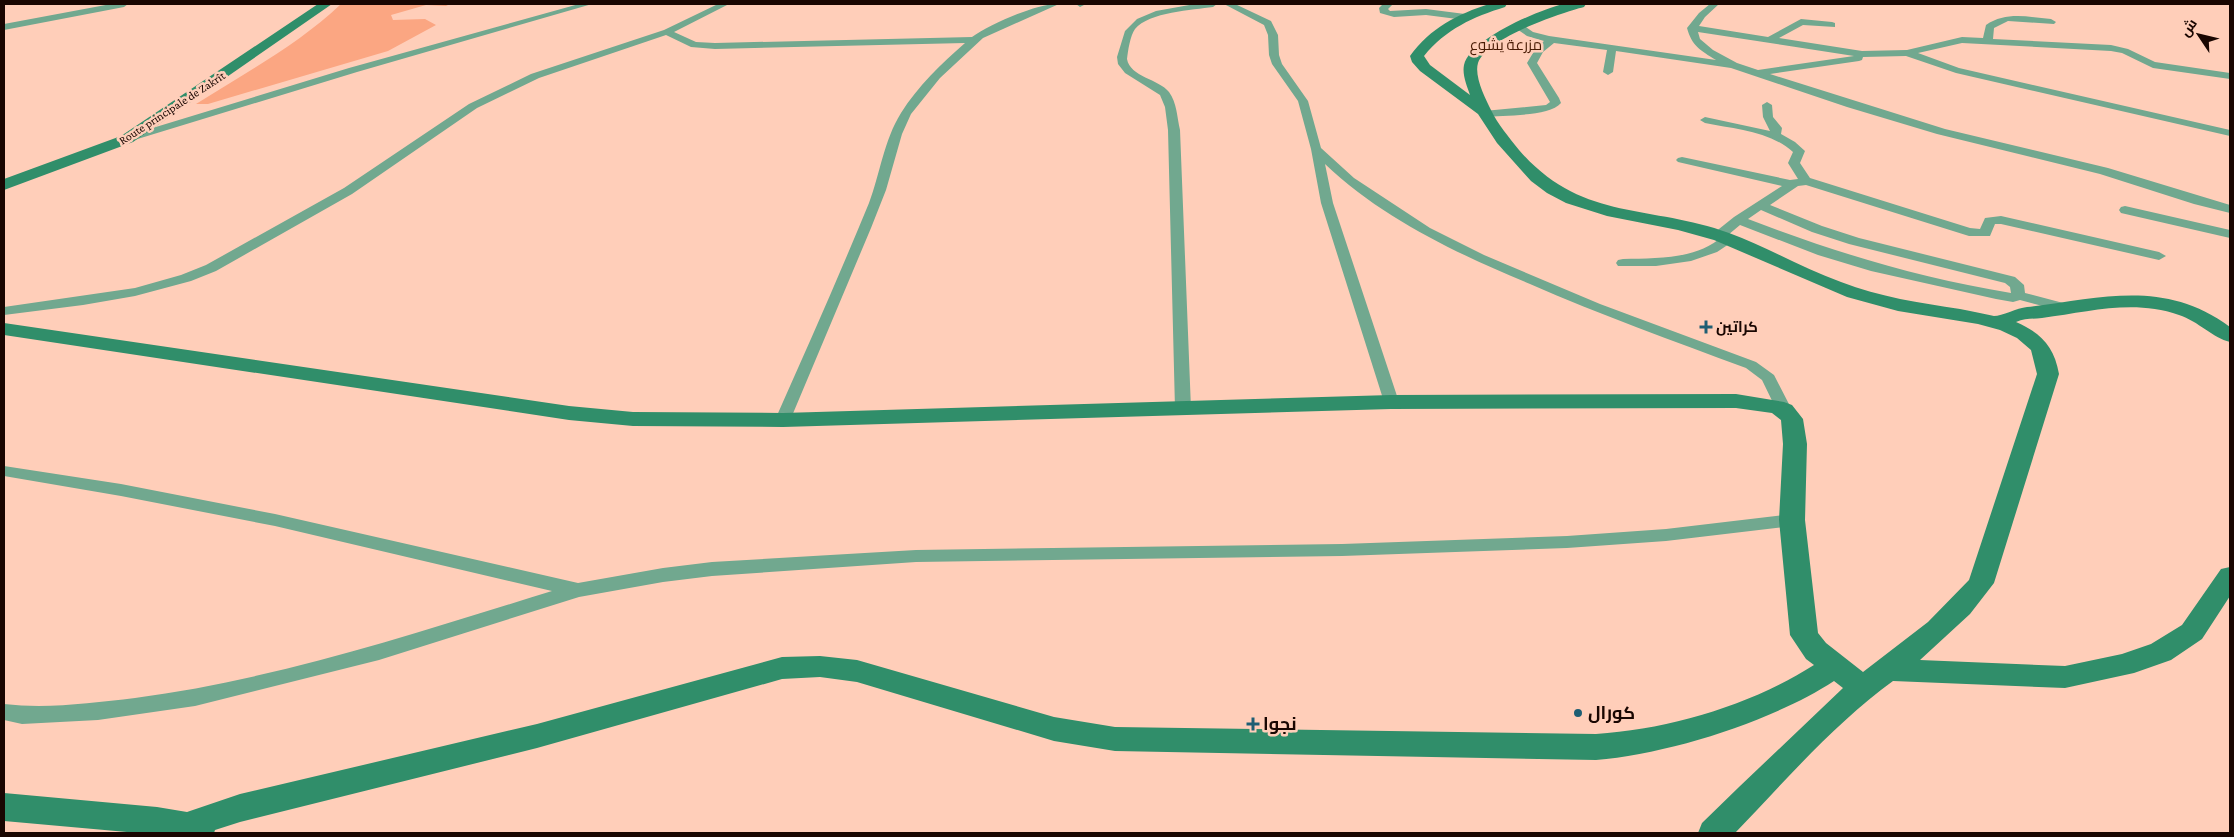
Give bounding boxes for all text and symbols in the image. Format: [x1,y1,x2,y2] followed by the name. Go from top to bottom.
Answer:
[2174,10,2224,60] north arrow
[2177,16,2201,40] text: ش
[1470,37,1542,56] district label: مزرعة يشوع
[116,68,229,148] street label: Route principale de Zakrît
[1716,319,1758,336] place label: كراتين
[1700,321,1712,333] marker: كراتين
[1588,703,1635,724] place label: كورال
[1572,707,1584,719] marker: كورال
[1263,714,1297,735] place label: نجوا
[1247,718,1259,730] marker: نجوا

